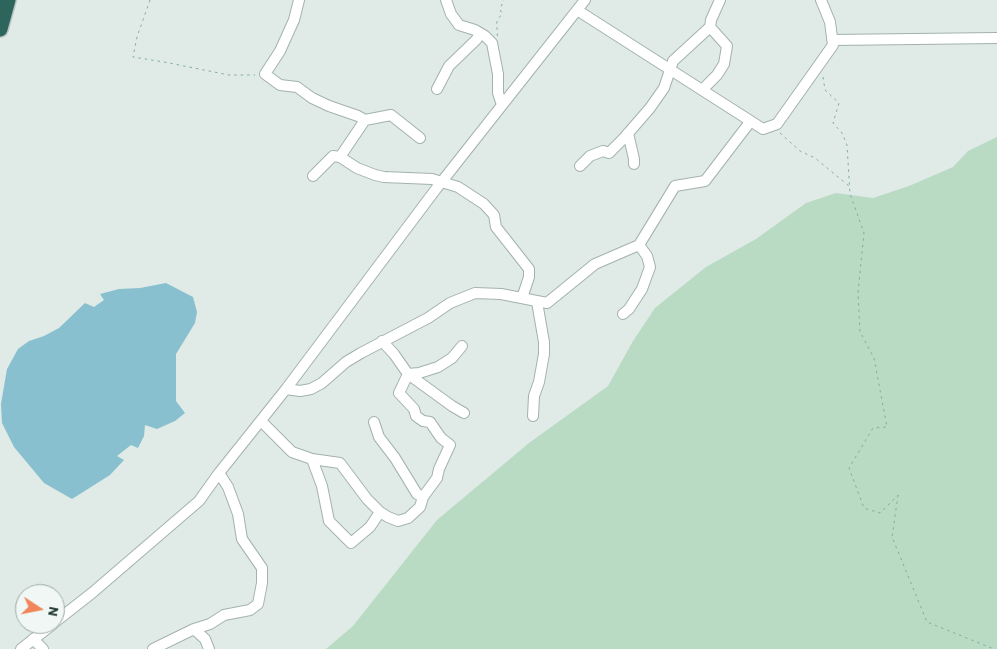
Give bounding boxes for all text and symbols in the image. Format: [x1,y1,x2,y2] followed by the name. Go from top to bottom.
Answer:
[15,584,65,634] north arrow
[45,606,63,618] text: N

